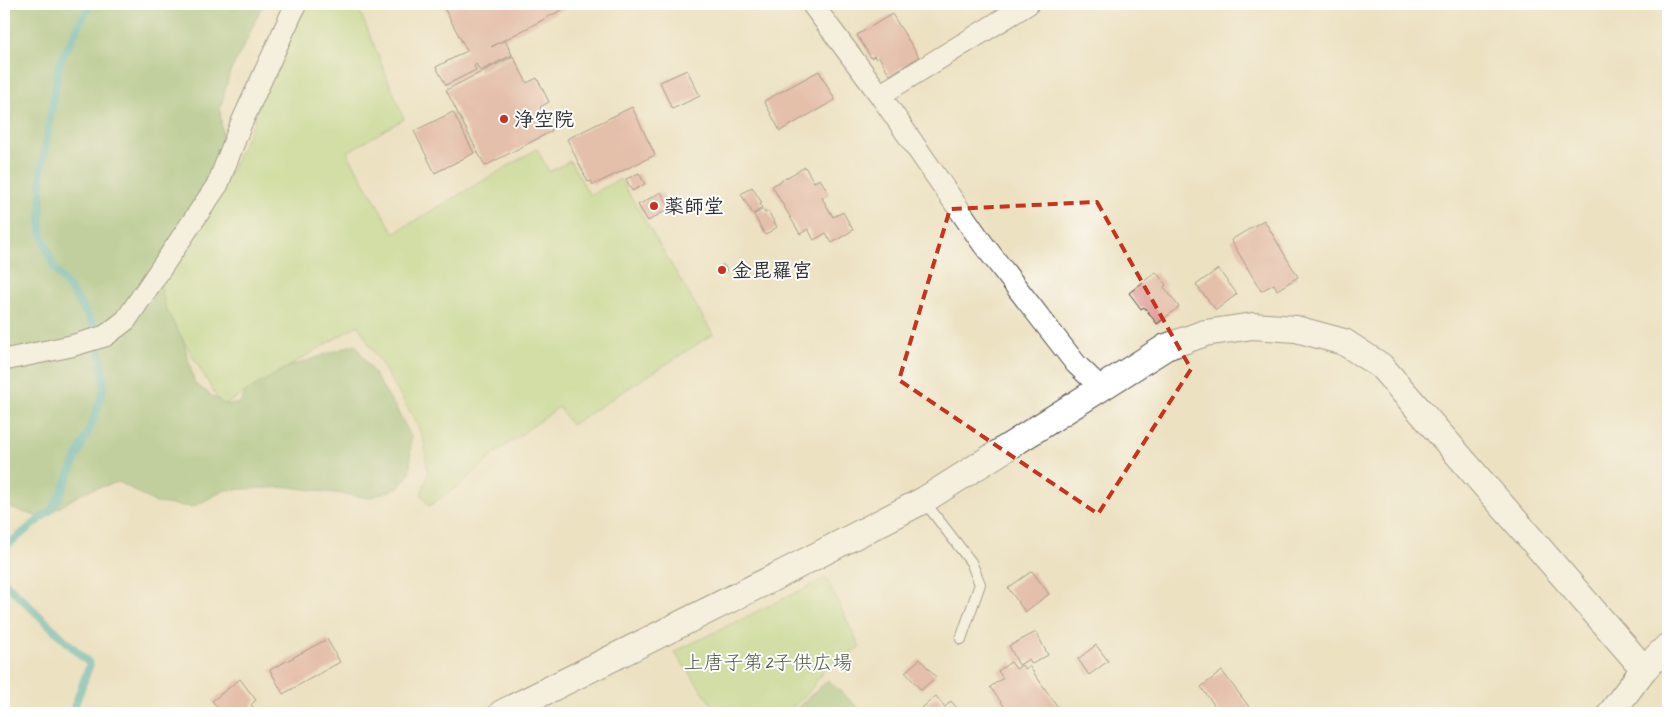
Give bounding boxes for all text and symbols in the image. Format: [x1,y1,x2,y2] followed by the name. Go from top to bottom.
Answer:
[514,107,574,132] place label: 浄空院
[498,113,510,125] marker: 浄空院
[664,194,724,219] place label: 薬師堂
[648,200,660,212] marker: 薬師堂
[732,258,812,283] place label: 金毘羅宮
[716,264,728,276] marker: 金毘羅宮
[684,650,853,675] park label: 上唐子第2子供広場

